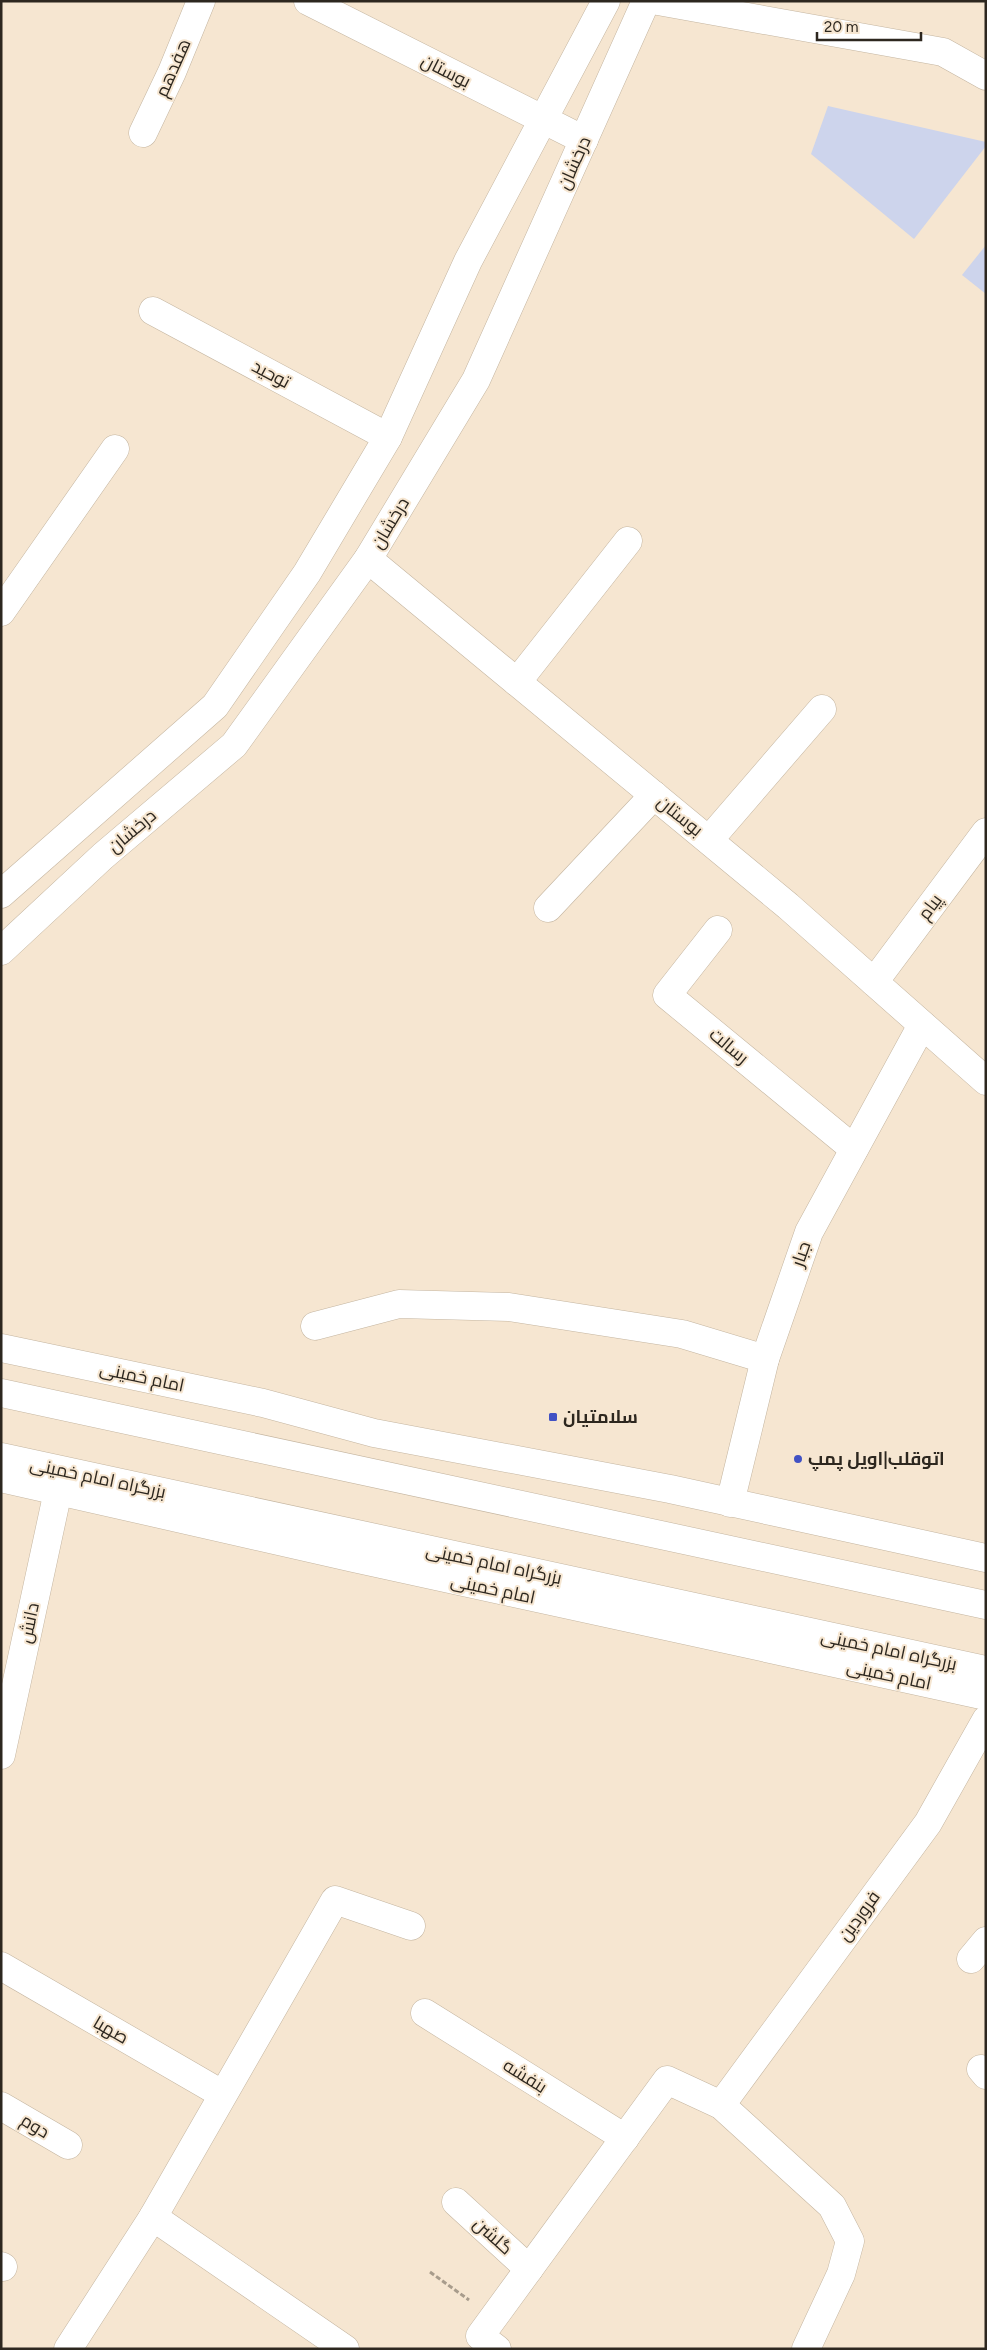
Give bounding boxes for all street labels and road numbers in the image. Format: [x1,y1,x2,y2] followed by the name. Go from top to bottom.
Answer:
[150,35,197,101] street label: هفدهم
[418,49,474,93] street label: بوستان
[553,133,595,193] street label: درخشان
[248,355,294,393] street label: توحید
[366,493,414,553] street label: درخشان
[653,791,707,841] street label: بوستان
[103,805,161,857] street label: درخشان
[913,890,948,925] street label: پیام
[705,1023,753,1069] street label: رسالت
[786,1238,816,1271] street label: جبار
[97,1357,186,1398] street label: امام خمینی
[28,1453,168,1504] street label: بزرگراه امام خمینی
[424,1539,564,1589] street label: بزرگراه امام خمینی
[449,1569,537,1609] street label: امام خمینی
[14,1601,44,1645] street label: دانش
[819,1625,959,1675] street label: بزرگراه امام خمینی
[845,1655,933,1695] street label: امام خمینی
[833,1886,885,1946] street label: فروردین
[89,2011,133,2049] street label: صهبا
[499,2054,551,2098] street label: بنفشه
[16,2109,53,2144] street label: دوم
[469,2213,517,2259] street label: گلشن

